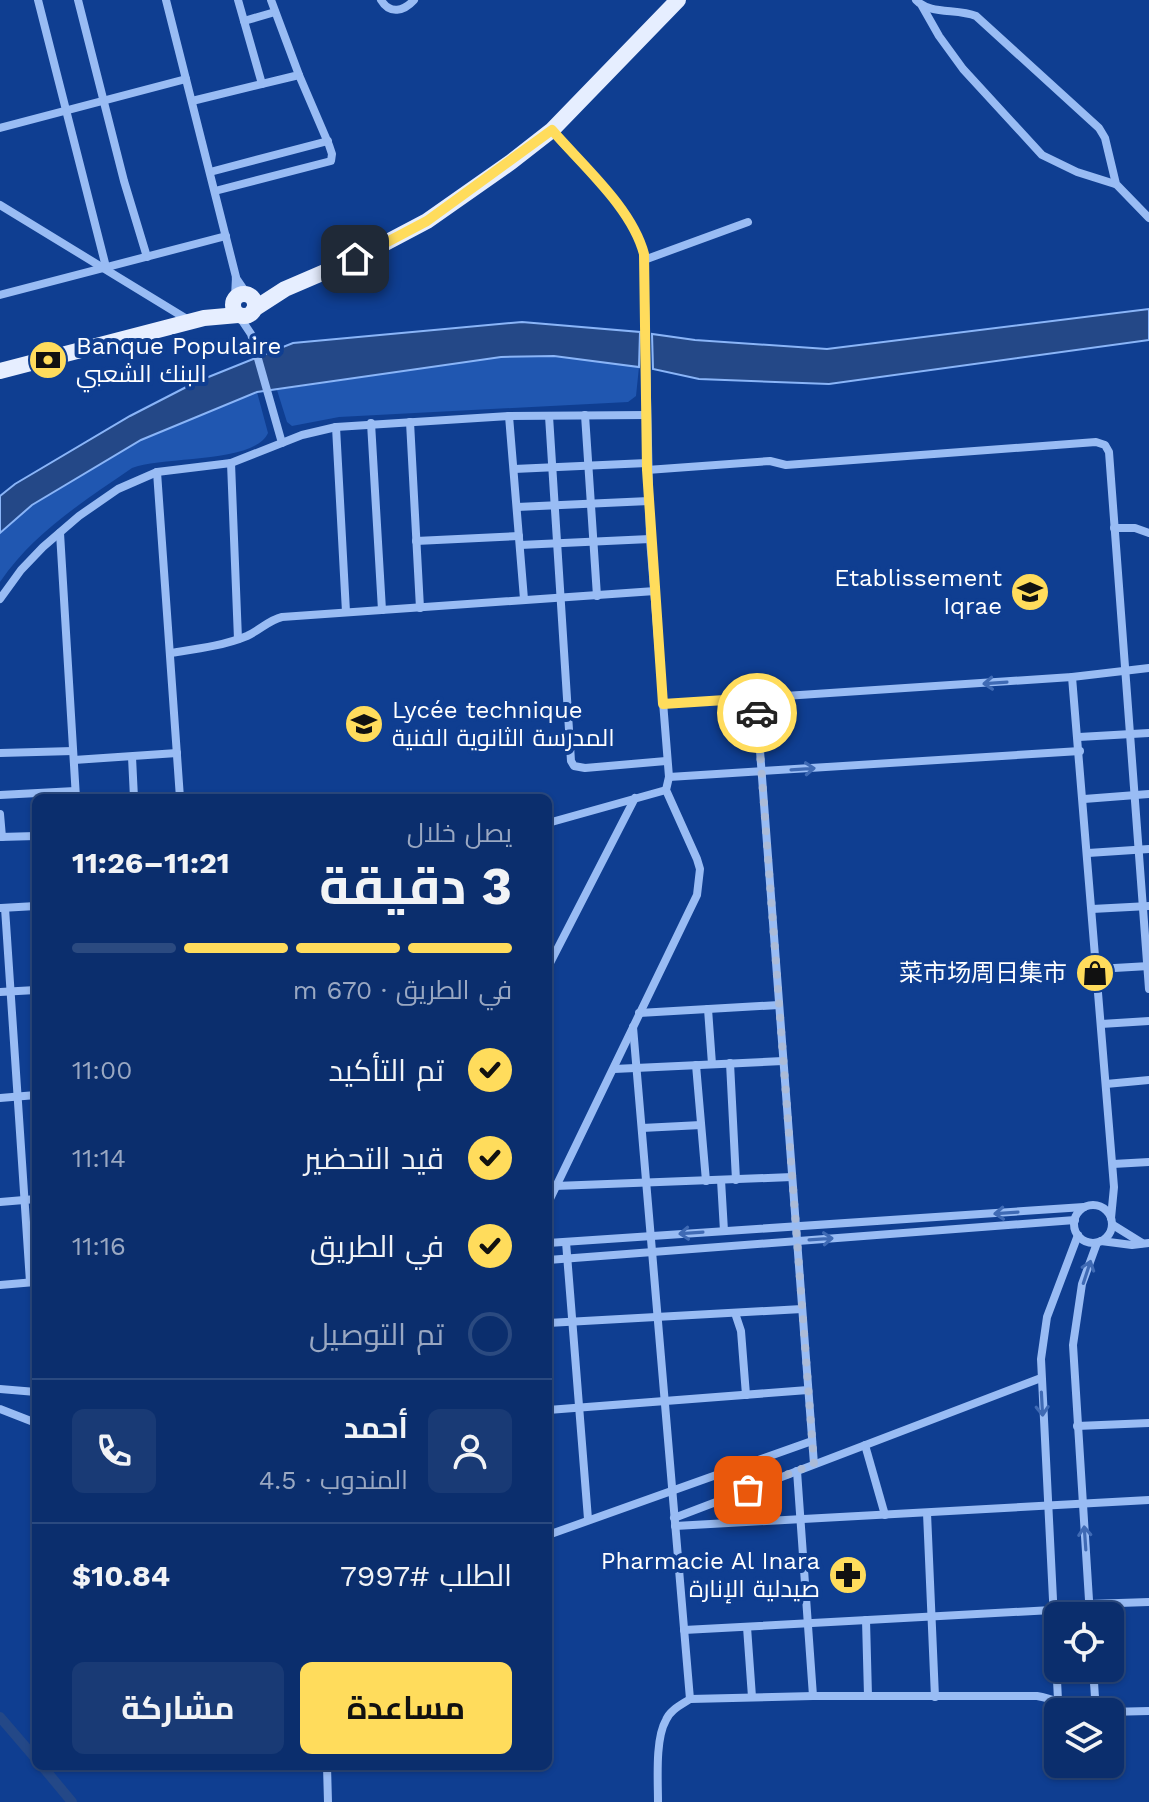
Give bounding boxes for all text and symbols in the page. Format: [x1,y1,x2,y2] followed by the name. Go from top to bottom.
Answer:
[321,225,389,293] pin
[333,237,377,281] icon: home
[76,332,281,393] place label: Banque Populaire البنك الشعبي
[27,339,69,381] bank icon: Banque Populaire البنك الشعبي
[834,564,1002,620] place label: Etablissement Iqrae
[1009,571,1051,613] school or university icon: Etablissement Iqrae
[717,673,797,753] courier
[982,675,1009,690] one-way arrow
[735,691,779,735] icon: car
[392,696,615,752] place label: Lycée technique المدرسة الثانوية الفنية
[343,703,385,745] school or university icon: Lycée technique المدرسة الثانوية الفنية
[789,761,815,776] one-way arrow
[407,818,512,848] text: يصل خلال
[72,845,230,880] text: 11:21–11:26
[319,856,512,917] text: 3 دقيقة
[1074,952,1116,994] shop icon: 菜市场周日集市
[899,959,1067,987] place label: 菜市场周日集市
[293,975,512,1005] text: في الطريق · 670 m
[468,1048,512,1092] icon: check
[328,1053,444,1088] text: تم التأكيد
[72,1055,132,1085] text: 11:00
[468,1136,512,1180] icon: check
[304,1141,444,1176] text: قيد التحضير
[72,1143,126,1173] text: 11:14
[994,1206,1020,1221] one-way arrow
[468,1224,512,1268] icon: check
[678,1226,705,1241] one-way arrow
[310,1229,444,1264] text: في الطريق
[72,1231,126,1261] text: 11:16
[807,1231,834,1246] one-way arrow
[1080,1260,1095,1285] one-way arrow
[309,1317,444,1352] text: تم التوصيل
[1035,1390,1050,1417] one-way arrow
[72,1409,156,1493] button: phone
[428,1409,512,1493] button: person
[344,1410,408,1445] text: أحمد
[714,1456,782,1524] pin
[259,1465,408,1495] text: المندوب · 4.5
[726,1468,770,1512] icon: bag
[1077,1525,1092,1552] one-way arrow
[601,1547,820,1604] place label: Pharmacie Al Inara صيدلية الإنارة
[827,1554,869,1596] pharmacy icon: Pharmacie Al Inara صيدلية الإنارة
[72,1558,170,1593] text: $10.84
[340,1558,512,1593] text: الطلب #7997
[1044,1602,1124,1778] map controls
[1044,1602,1124,1682] button: locate
[72,1662,284,1754] button: مشاركة
[300,1662,512,1754] button: مساعدة
[1044,1698,1124,1778] button: layers

